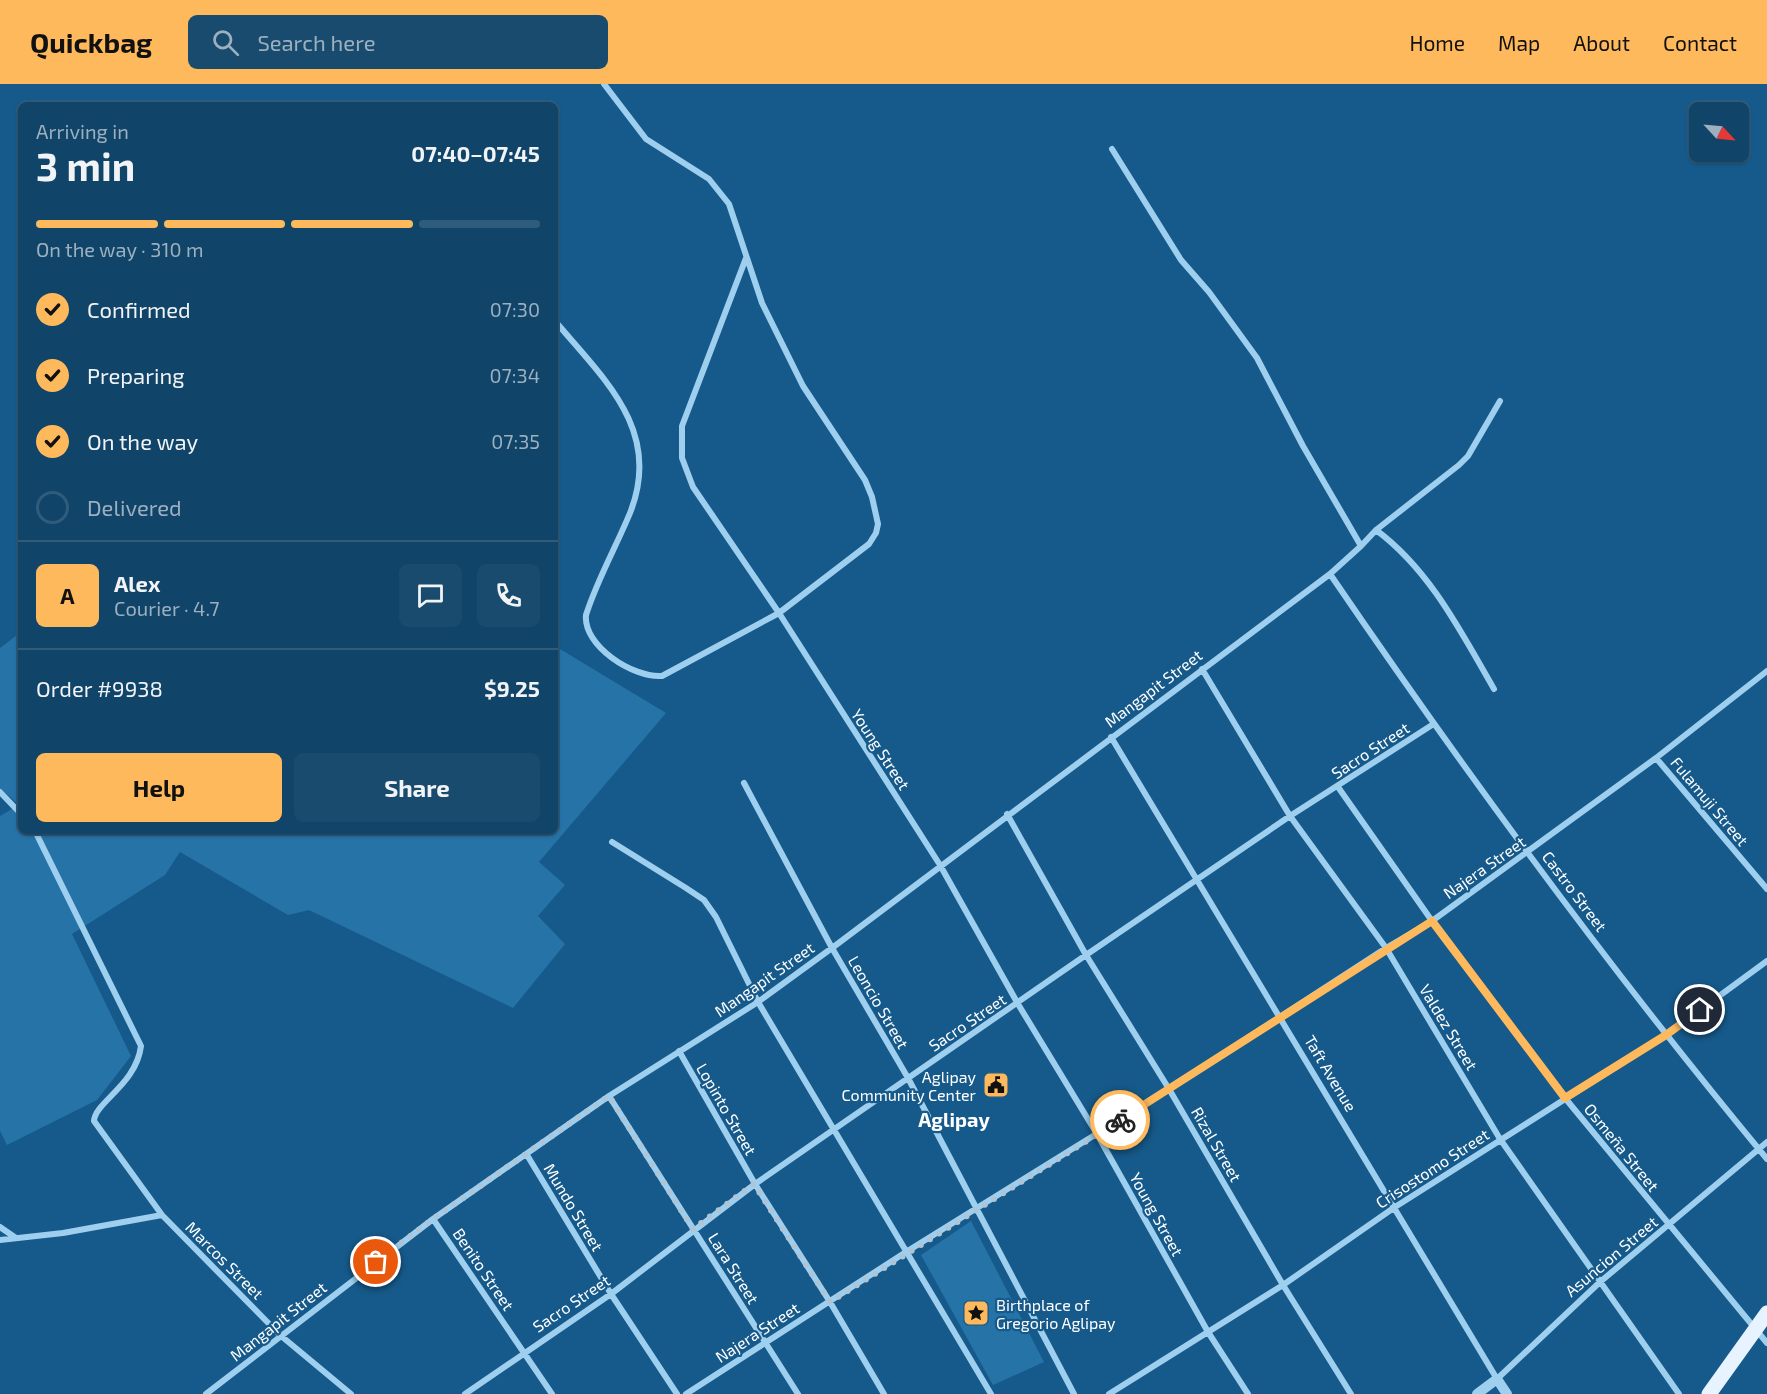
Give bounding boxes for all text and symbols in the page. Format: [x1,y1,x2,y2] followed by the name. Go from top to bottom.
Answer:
[188,15,608,69] search box
[30,25,152,59] text: Quickbag
[209,26,242,59] icon: search
[257,29,376,55] text: Search here
[1409,30,1465,55] text: Home
[1498,30,1540,55] text: Map
[1573,30,1630,55] text: About
[1663,30,1737,55] text: Contact
[1689,102,1749,162] north arrow
[1689,102,1749,162] map controls
[36,119,129,143] text: Arriving in
[411,140,540,166] text: 07:40–07:45
[36,142,135,189] text: 3 min
[36,237,203,261] text: On the way · 310 m
[36,293,69,326] icon: check
[87,296,191,322] text: Confirmed
[490,297,540,321] text: 07:30
[36,359,69,392] icon: check
[87,362,185,388] text: Preparing
[490,363,540,387] text: 07:34
[36,425,69,458] icon: check
[87,428,198,454] text: On the way
[491,429,540,453] text: 07:35
[87,494,182,520] text: Delivered
[399,564,462,627] button: chat
[477,564,540,627] button: phone
[114,570,160,596] text: Alex
[60,582,75,608] text: A
[114,596,220,620] text: Courier · 4.7
[1101,645,1205,731] street label: Mangapit Street
[36,675,163,701] text: Order #9938
[484,675,540,701] text: $9.25
[848,705,914,793] street label: Young Street
[1328,718,1412,782] street label: Sacro Street
[36,753,282,822] button: Help
[294,753,540,822] button: Share
[1667,753,1753,850] street label: Fulamuji Street
[1439,832,1529,903] street label: Najera Street
[1539,847,1611,935] street label: Castro Street
[711,938,817,1020] street label: Mangapit Street
[845,952,913,1052] street label: Leoncio Street
[1416,981,1482,1073] street label: Valdez Street
[1674,984,1725,1035] pin
[925,989,1009,1055] street label: Sacro Street
[1683,993,1716,1026] icon: home
[1301,1031,1361,1115] street label: Taft Avenue
[693,1060,761,1158] street label: Lopinto Street
[841,1067,977,1104] place label: Aglipay Community Center
[981,1070,1011,1100] public building icon: Aglipay Community Center
[1090,1090,1150,1150] courier
[1581,1099,1663,1195] street label: Osmeña Street
[1188,1103,1246,1185] street label: Rizal Street
[1104,1104,1137,1137] icon: bike
[918,1107,990,1132] district label: Aglipay
[1372,1124,1492,1212] street label: Crisostomo Street
[540,1160,608,1254] street label: Mundo Street
[1126,1169,1188,1259] street label: Young Street
[1561,1212,1661,1300] street label: Asuncion Street
[182,1217,268,1303] street label: Marcos Street
[450,1224,518,1314] street label: Benito Street
[705,1229,763,1307] street label: Lara Street
[350,1236,401,1287] pin
[359,1245,392,1278] icon: bag
[529,1270,613,1336] street label: Sacro Street
[226,1277,330,1365] street label: Mangapit Street
[996,1295,1116,1332] place label: Birthplace of Gregorio Aglipay
[712,1298,803,1367] street label: Najera Street
[961,1298,991,1328] place icon: Birthplace of Gregorio Aglipay

